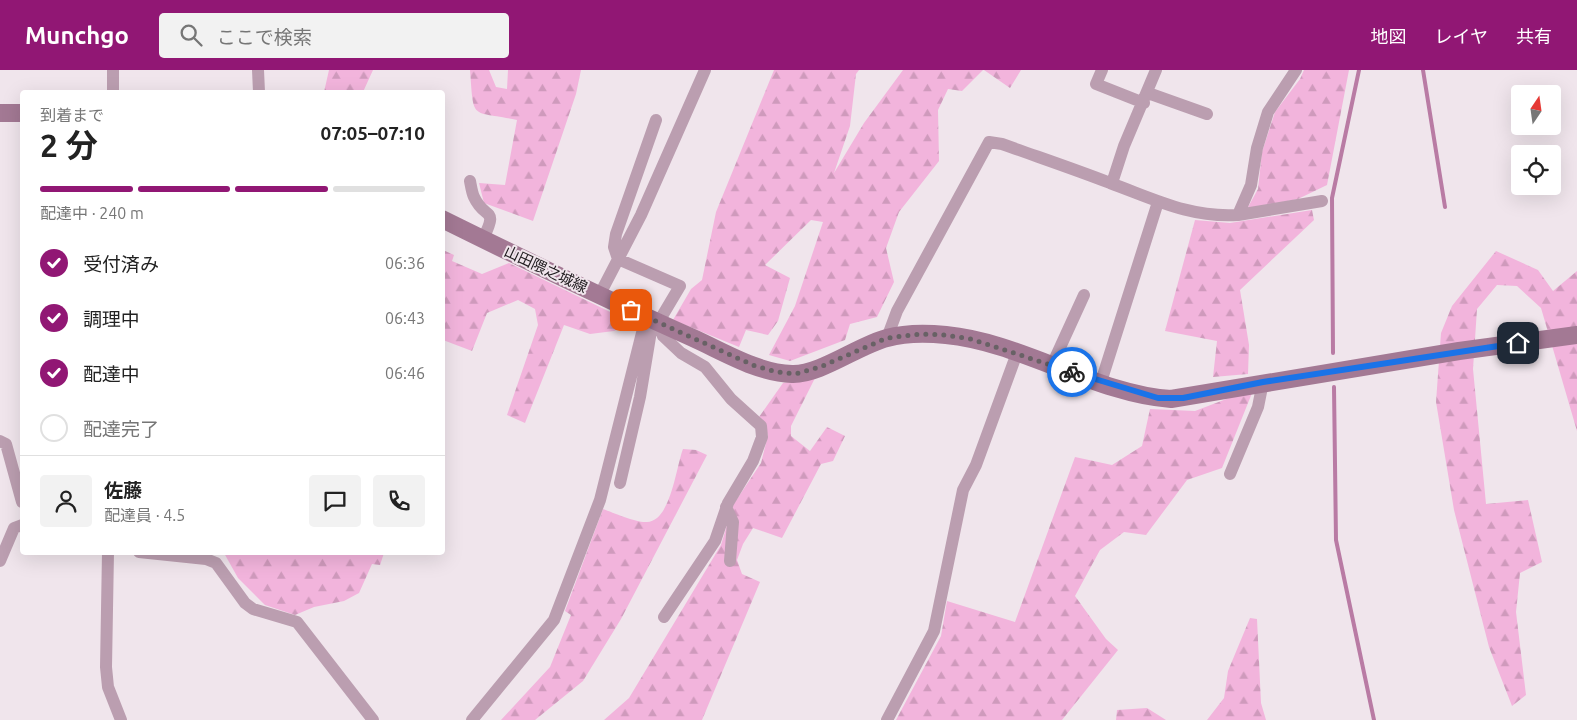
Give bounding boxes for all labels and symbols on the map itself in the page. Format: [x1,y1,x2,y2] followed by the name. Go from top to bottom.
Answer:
[1511,85,1561,135] north arrow
[502,242,590,296] street label: 山田隈之城線
[610,289,652,331] pin
[1497,322,1539,364] pin
[1047,347,1097,397] courier

